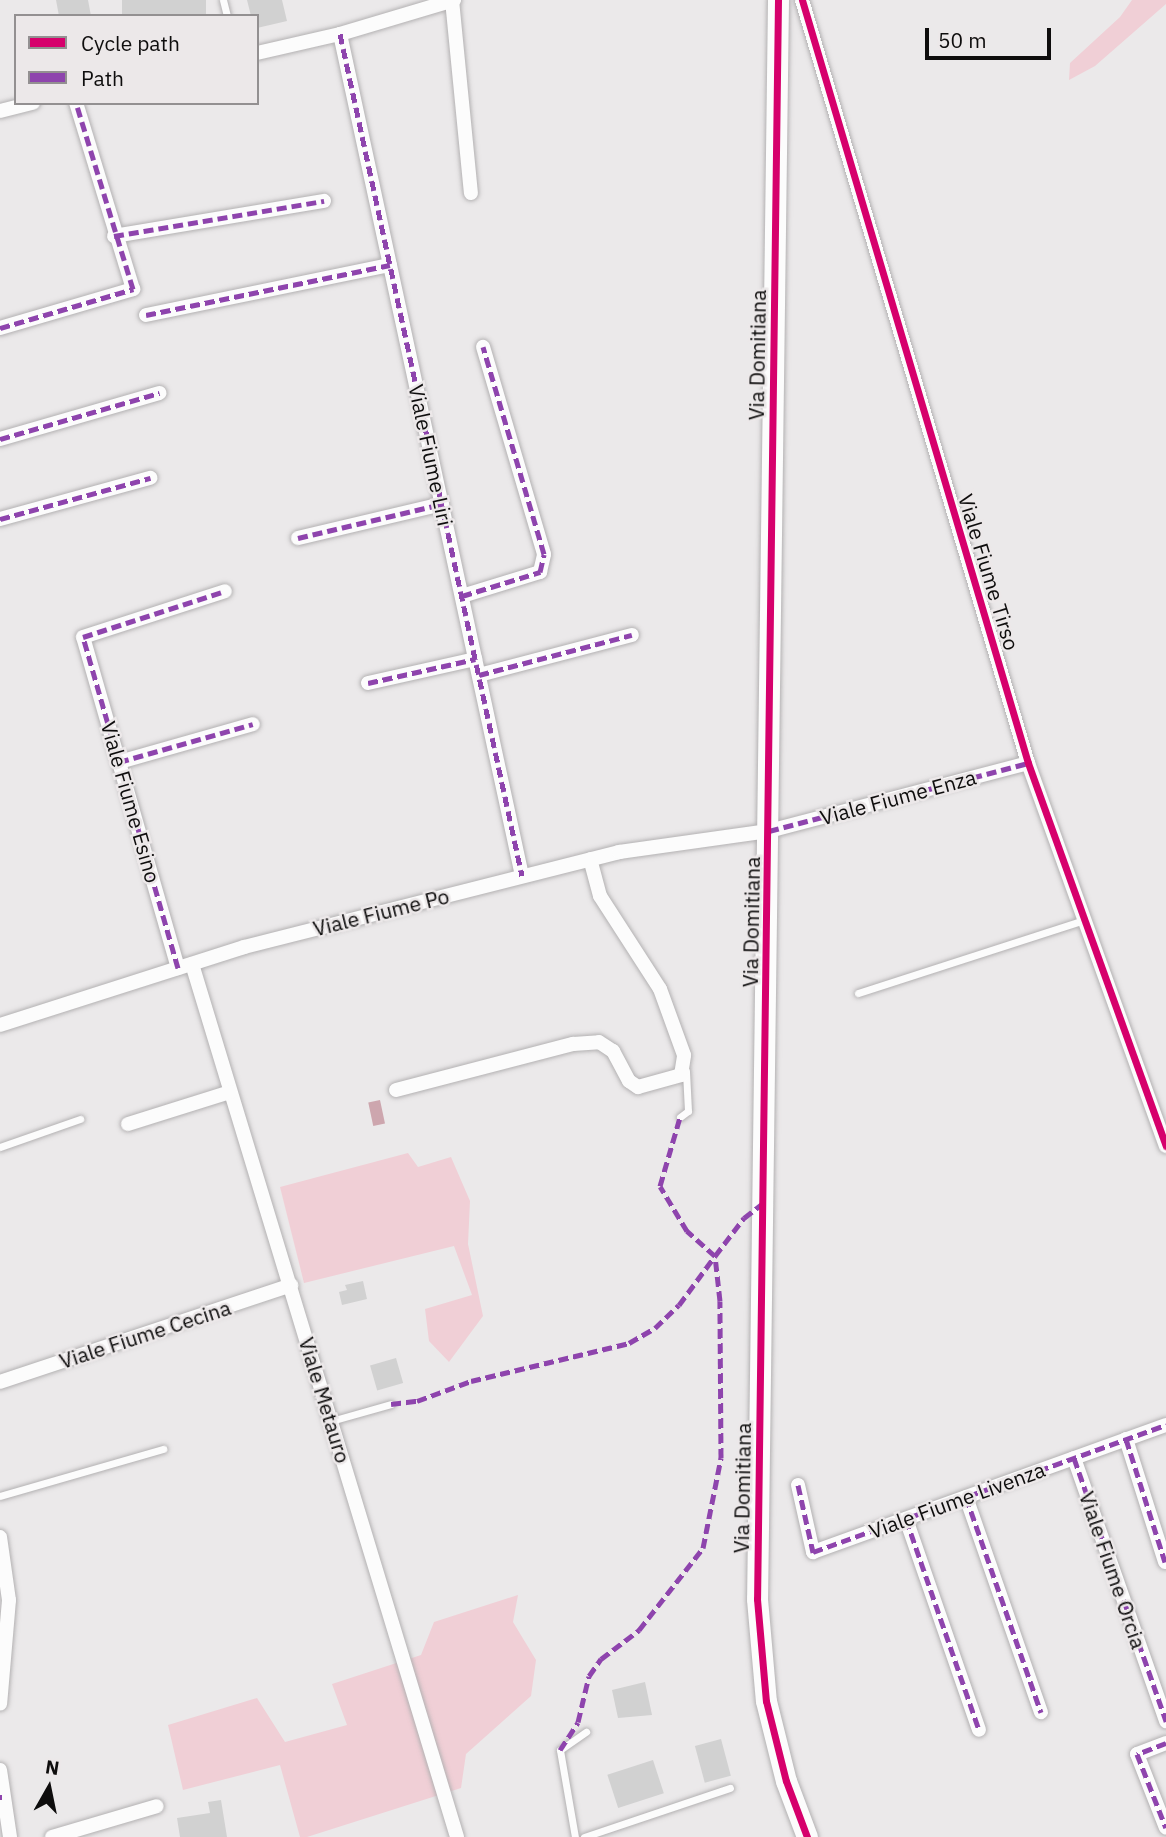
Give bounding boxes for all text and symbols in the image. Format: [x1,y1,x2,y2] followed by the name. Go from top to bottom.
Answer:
[14,14,259,105] legend
[928,14,1054,58] scale bar
[938,26,987,54] text: 50 m
[81,29,180,57] text: Cycle path
[81,64,124,92] text: Path
[743,289,771,421] street label: Via Domitiana
[404,382,458,528] street label: Viale Fiume Liri
[953,491,1025,653] street label: Viale Fiume Tirso
[96,718,166,886] street label: Viale Fiume Esino
[817,764,979,830] street label: Viale Fiume Enza
[737,856,765,988] street label: Via Domitiana
[310,883,452,941] street label: Viale Fiume Po
[56,1294,234,1374] street label: Viale Fiume Cecina
[294,1334,356,1466] street label: Viale Metauro
[728,1422,756,1554] street label: Via Domitiana
[866,1456,1048,1544] street label: Viale Fiume Livenza
[1074,1488,1152,1652] street label: Viale Fiume Orcia
[14,1753,84,1823] north arrow
[44,1754,61,1780] text: N

